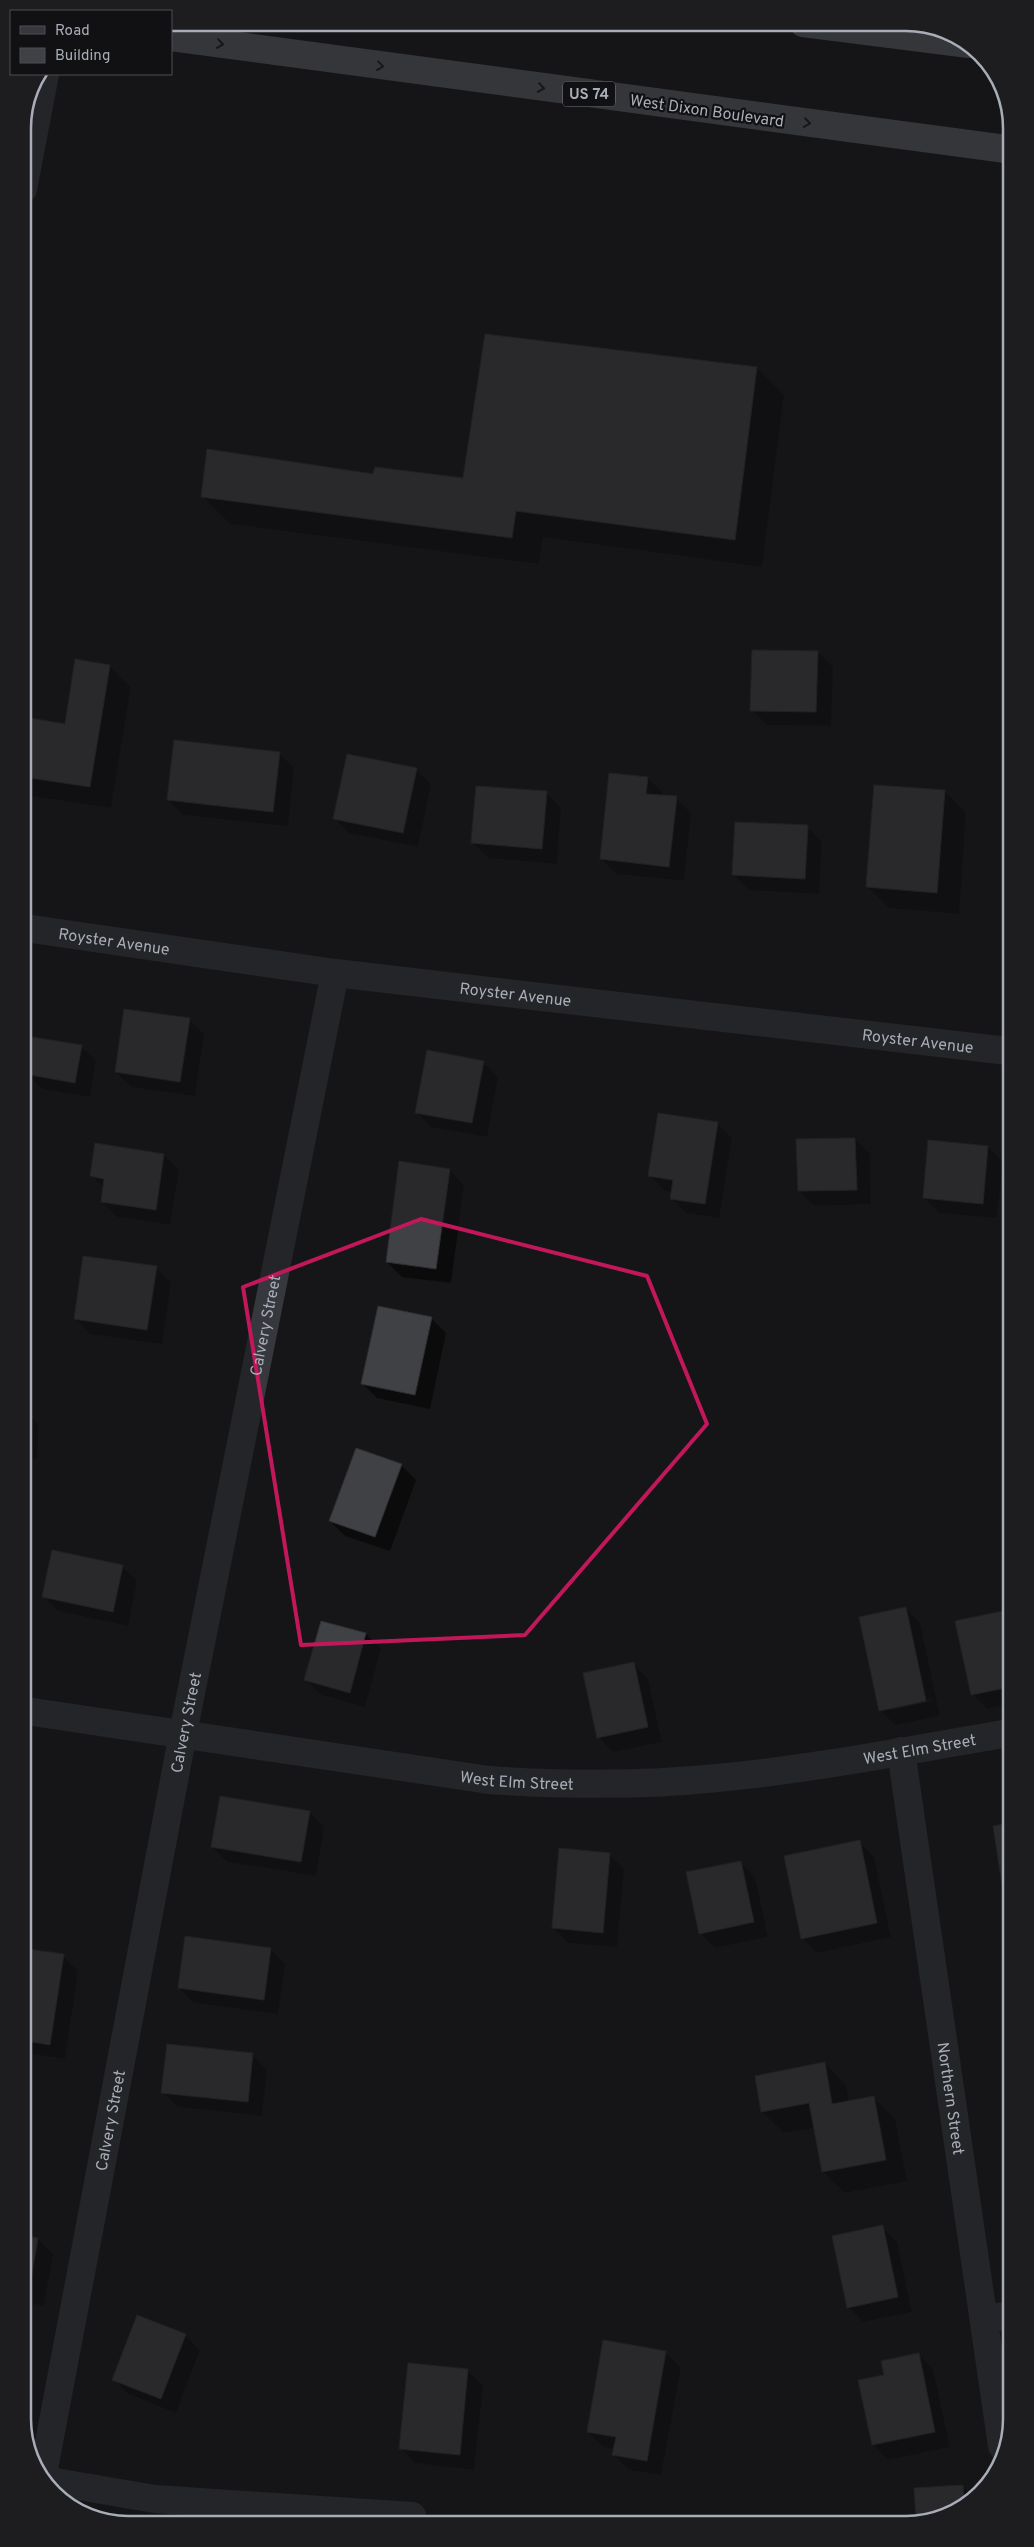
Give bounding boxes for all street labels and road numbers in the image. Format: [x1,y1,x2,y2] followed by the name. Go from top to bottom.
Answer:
[563,82,615,106] road number: US 74
[628,91,785,133] street label: West Dixon Boulevard
[57,925,171,961] street label: Royster Avenue
[458,980,572,1012] street label: Royster Avenue
[861,1026,974,1059] street label: Royster Avenue
[247,1273,286,1378] street label: Calvery Street
[168,1670,207,1775] street label: Calvery Street
[862,1731,978,1770] street label: West Elm Street
[458,1768,574,1796] street label: West Elm Street
[931,2041,968,2156] street label: Northern Street
[92,2068,131,2173] street label: Calvery Street

